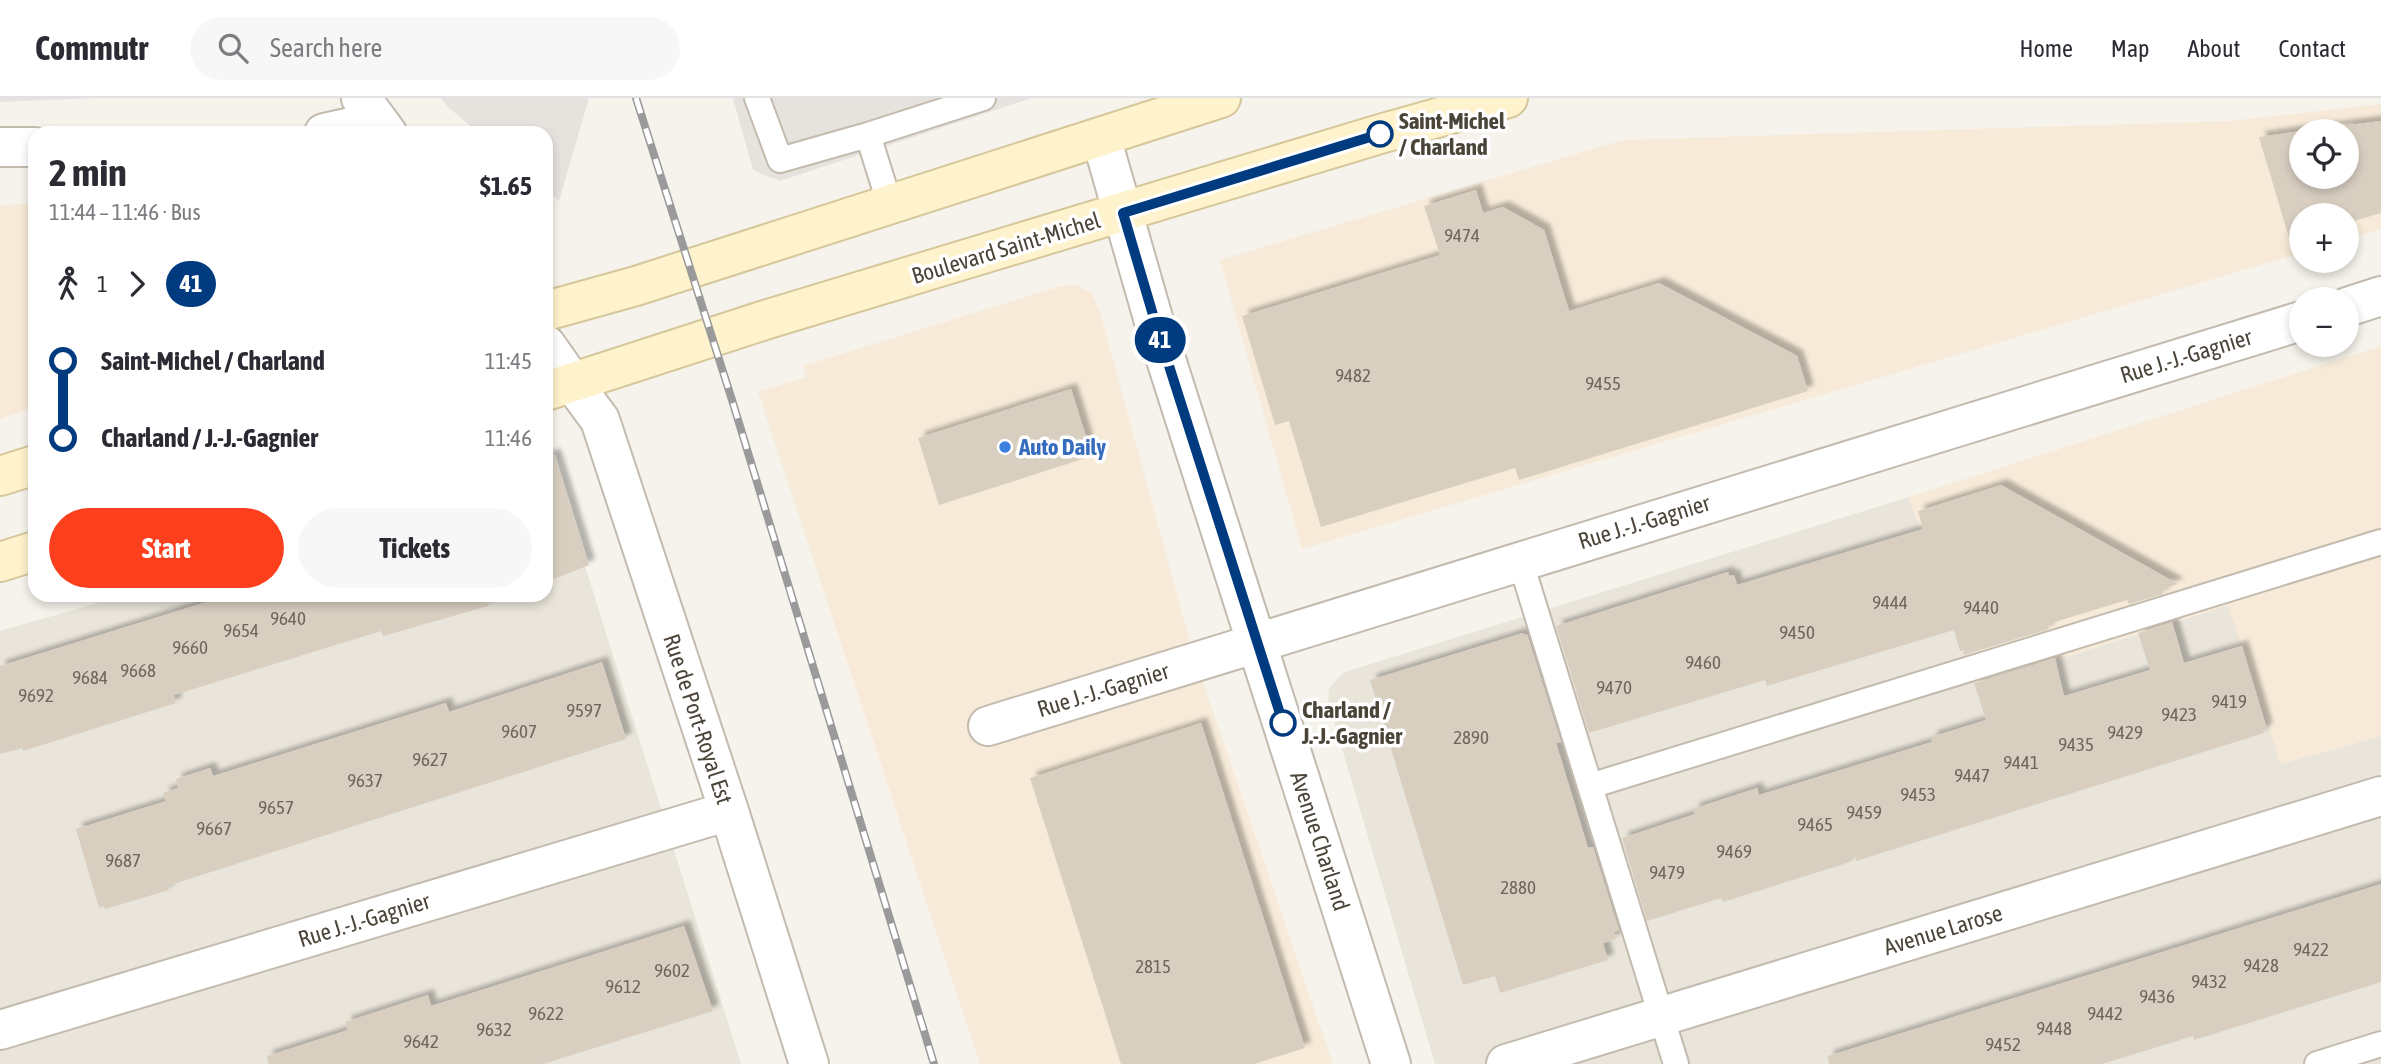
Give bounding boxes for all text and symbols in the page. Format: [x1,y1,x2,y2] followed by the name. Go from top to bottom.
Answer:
[190,17,680,80] search box
[35,29,148,67] text: Commutr
[214,29,252,67] icon: search
[270,33,382,63] text: Search here
[2019,35,2073,62] text: Home
[2111,35,2149,62] text: Map
[2187,35,2240,62] text: About
[2278,35,2346,62] text: Contact
[1399,108,1506,160] place label: Saint-Michel / Charland
[2289,119,2359,357] map controls
[2289,119,2359,189] button: locate
[1367,121,1393,147] marker: Saint-Michel / Charland
[49,151,127,194] text: 2 min
[480,171,532,201] text: $1.65
[49,199,201,225] text: 11:44 – 11:46 · Bus
[2289,203,2359,273] button: +
[909,207,1103,289] street label: Boulevard Saint-Michel
[1444,224,1480,246] house number: 9474
[49,265,87,303] icon: walk
[118,265,156,303] icon: forward
[180,270,202,297] text: 41
[97,271,108,297] text: 1
[2289,287,2359,357] button: −
[1128,317,1192,363] line badge: 41
[2117,323,2256,388] street label: Rue J.-J.-Gagnier
[1149,326,1171,353] text: 41
[101,346,325,376] text: Saint-Michel / Charland
[485,348,532,374] text: 11:45
[1335,364,1371,386] house number: 9482
[1585,372,1621,394] house number: 9455
[101,423,318,453] text: Charland / J.-J.-Gagnier
[485,425,532,451] text: 11:46
[1018,434,1106,460] place label: Auto Daily
[997,439,1013,455] marker: Auto Daily
[1575,489,1714,554] street label: Rue J.-J.-Gagnier
[49,508,284,588] button: Start
[298,508,532,588] button: Tickets
[1872,591,1908,613] house number: 9444
[1963,596,1999,618] house number: 9440
[270,607,306,629] house number: 9640
[223,619,259,641] house number: 9654
[1779,621,1815,643] house number: 9450
[658,631,738,807] street label: Rue de Port-Royal Est
[172,636,208,658] house number: 9660
[1685,651,1721,673] house number: 9460
[1034,657,1173,722] street label: Rue J.-J.-Gagnier
[120,659,156,681] house number: 9668
[72,666,108,688] house number: 9684
[1596,676,1632,698] house number: 9470
[18,684,54,706] house number: 9692
[2211,690,2247,712] house number: 9419
[1301,697,1403,749] place label: Charland / J.-J.-Gagnier
[566,699,602,721] house number: 9597
[2161,703,2197,725] house number: 9423
[1270,710,1296,736] marker: Charland / J.-J.-Gagnier
[501,720,537,742] house number: 9607
[2107,721,2143,743] house number: 9429
[1453,726,1489,748] house number: 2890
[2058,733,2094,755] house number: 9435
[412,748,448,770] house number: 9627
[2003,751,2039,773] house number: 9441
[1954,764,1990,786] house number: 9447
[1285,768,1355,914] street label: Avenue Charland
[347,769,383,791] house number: 9637
[1900,783,1936,805] house number: 9453
[258,796,294,818] house number: 9657
[1846,801,1882,823] house number: 9459
[1797,813,1833,835] house number: 9465
[196,817,232,839] house number: 9667
[1716,840,1752,862] house number: 9469
[105,849,141,871] house number: 9687
[1649,861,1685,883] house number: 9479
[1500,876,1536,898] house number: 2880
[295,887,434,952] street label: Rue J.-J.-Gagnier
[1881,900,2005,960] street label: Avenue Larose
[2293,938,2329,960] house number: 9422
[2243,954,2279,976] house number: 9428
[1135,955,1171,977] house number: 2815
[654,959,690,981] house number: 9602
[2191,970,2227,992] house number: 9432
[605,975,641,997] house number: 9612
[2139,985,2175,1007] house number: 9436
[528,1002,564,1024] house number: 9622
[2087,1002,2123,1024] house number: 9442
[2036,1017,2072,1039] house number: 9448
[476,1018,512,1040] house number: 9632
[403,1030,439,1052] house number: 9642
[1985,1033,2021,1055] house number: 9452

